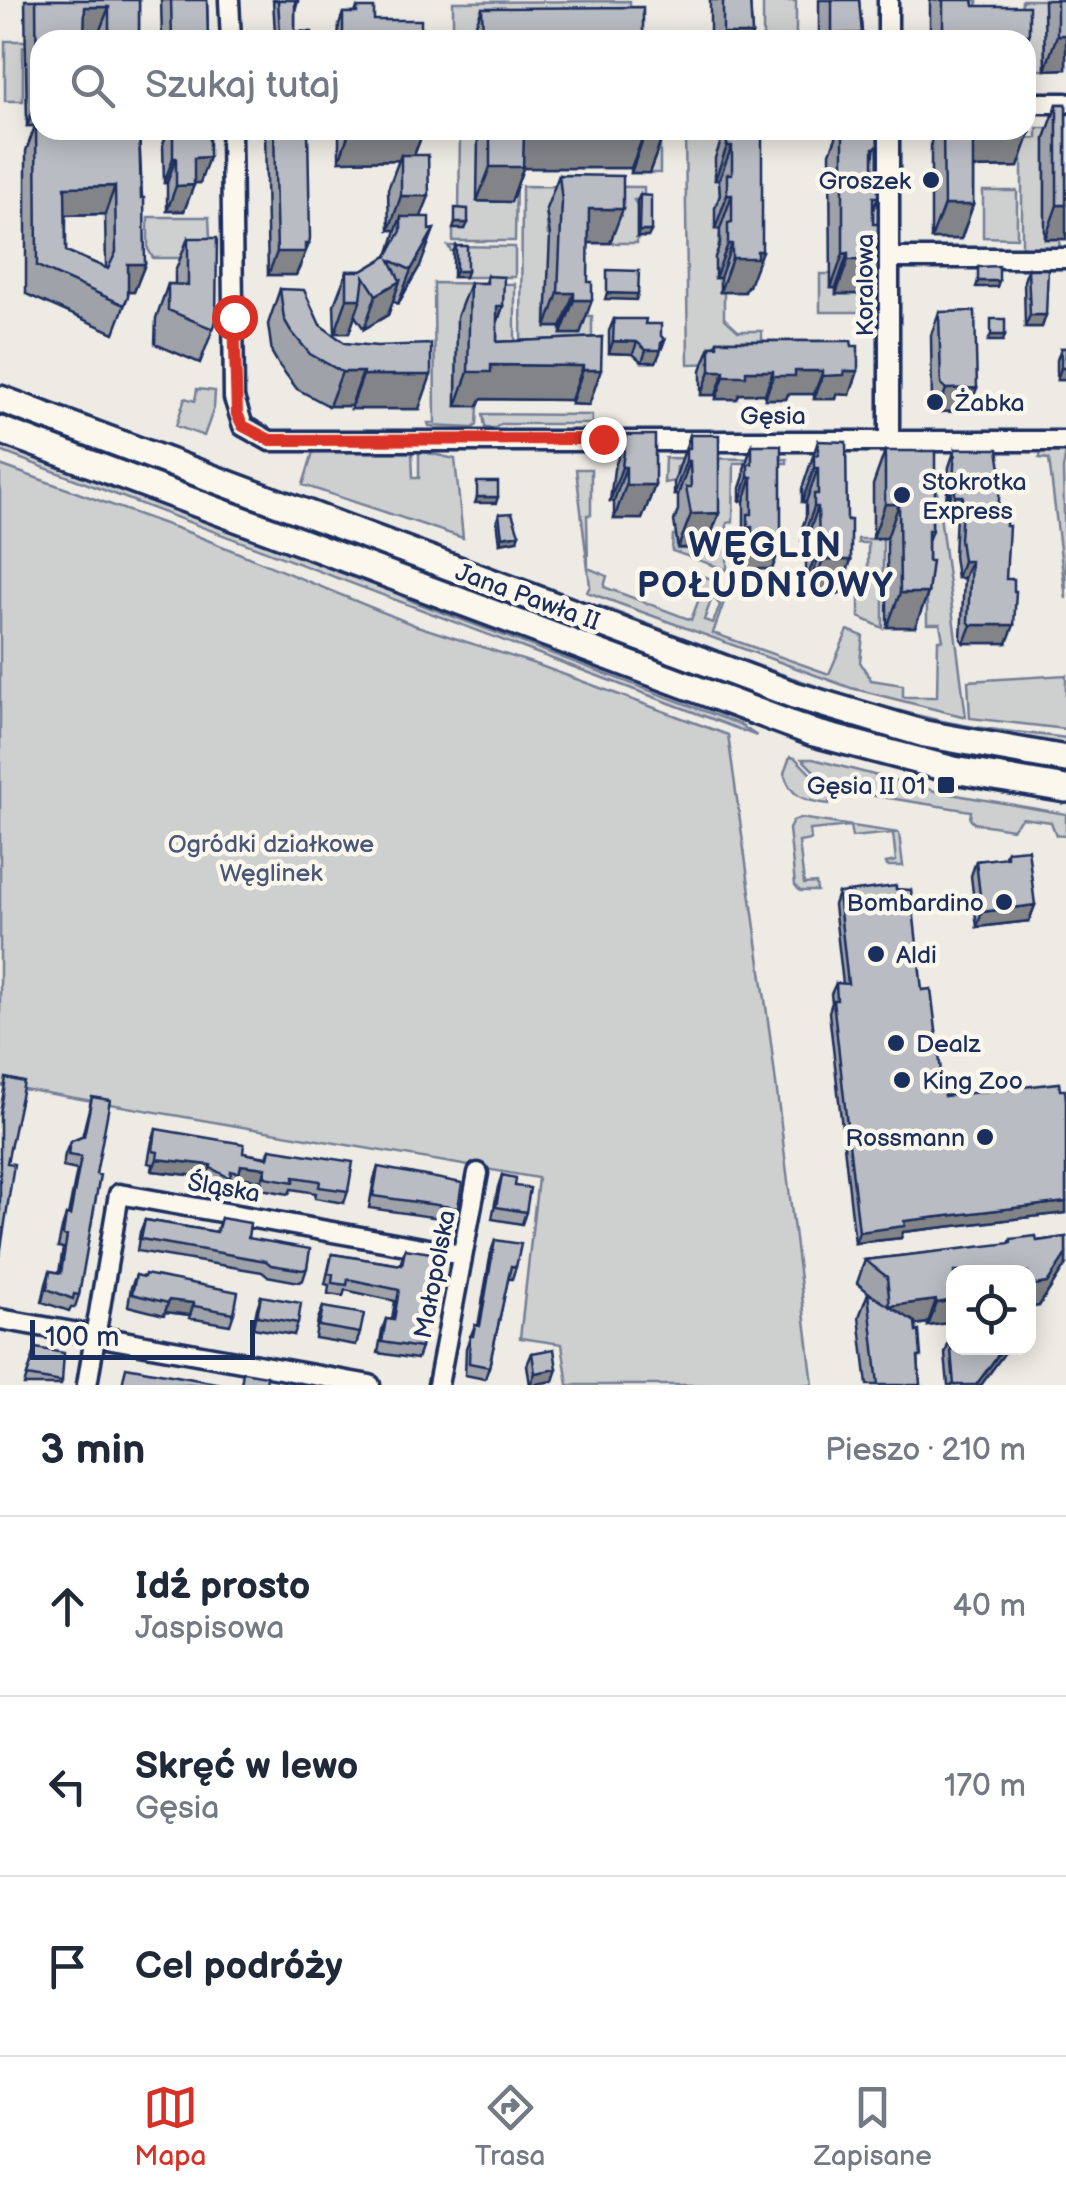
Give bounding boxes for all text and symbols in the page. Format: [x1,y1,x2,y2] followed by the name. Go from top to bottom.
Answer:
[30,30,1036,140] search box
[65,58,120,113] icon: search
[145,63,340,108] text: Szukaj tutaj
[818,166,912,197] place label: Groszek
[920,169,942,191] marker: Groszek
[850,234,881,336] street label: Koralowa
[212,295,258,341] route start
[954,388,1025,419] place label: Żabka
[924,391,946,413] marker: Żabka
[740,401,806,432] street label: Gęsia
[581,417,627,463] route end
[922,467,1027,527] place label: Stokrotka Express
[891,484,913,506] marker: Stokrotka Express
[637,525,895,608] district label: WĘGLIN POŁUDNIOWY
[451,557,604,638] street label: Jana Pawła II
[807,771,926,802] place label: Gęsia II 01
[935,774,957,796] marker: Gęsia II 01
[168,829,374,889] park label: Ogródki działkowe Węglinek
[847,888,984,919] place label: Bombardino
[993,891,1015,913] marker: Bombardino
[896,940,937,971] place label: Aldi
[865,943,887,965] marker: Aldi
[916,1029,981,1060] place label: Dealz
[885,1032,907,1054] marker: Dealz
[922,1066,1023,1097] place label: King Zoo
[891,1069,913,1091] marker: King Zoo
[845,1123,965,1154] place label: Rossmann
[974,1126,996,1148] marker: Rossmann
[185,1167,262,1210] street label: Śląska
[408,1207,463,1341] street label: Małopolska
[946,1265,1036,1355] map controls
[946,1265,1036,1355] button: locate
[30,1315,255,1360] scale bar
[45,1321,119,1354] text: 100 m
[40,1425,145,1476] text: 3 min
[825,1431,1026,1470] text: Pieszo · 210 m
[135,1564,310,1609] text: Idź prosto
[40,1579,95,1634] icon: ahead
[953,1587,1026,1626] text: 40 m
[135,1609,284,1648] text: Jaspisowa
[135,1744,358,1789] text: Skręć w lewo
[40,1759,95,1814] icon: left
[944,1767,1026,1806] text: 170 m
[135,1789,219,1828] text: Gęsia
[40,1939,95,1994] icon: arrive
[135,1944,343,1989] text: Cel podróży
[134,2080,206,2173] tab: Mapa
[475,2080,545,2173] tab: Trasa
[814,2080,932,2173] tab: Zapisane

